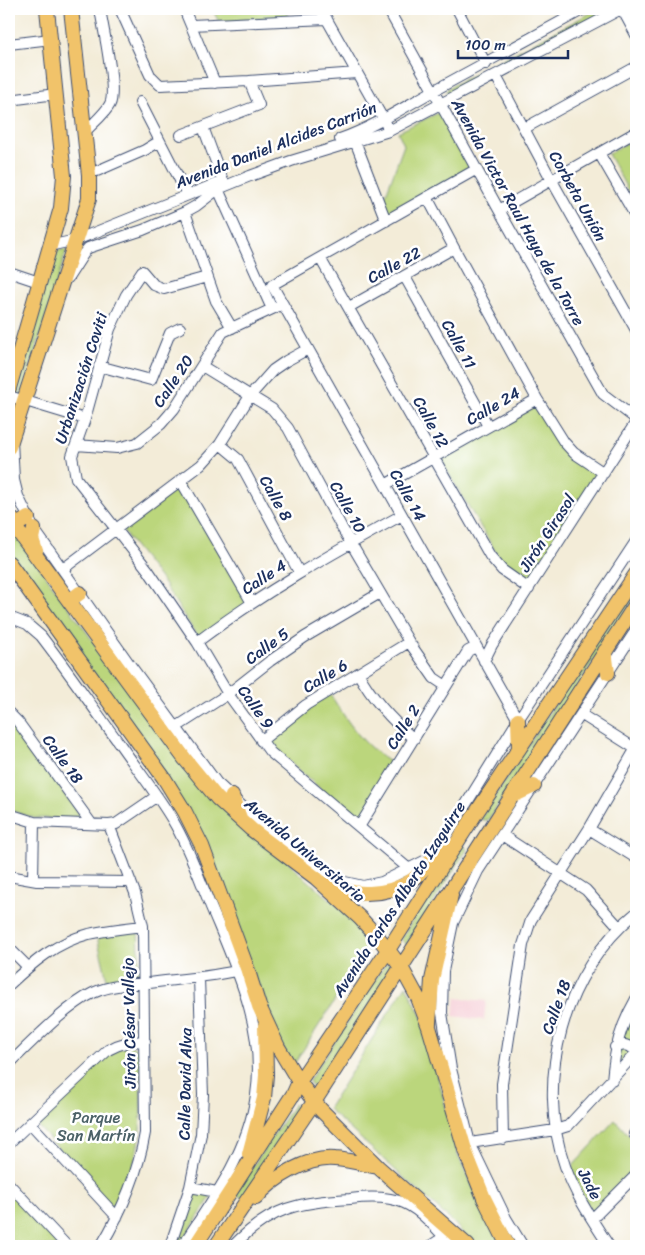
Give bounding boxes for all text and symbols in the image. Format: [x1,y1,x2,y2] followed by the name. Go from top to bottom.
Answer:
[458,28,568,60] scale bar
[465,32,506,58] text: 100 m
[443,92,593,331] street label: Avenida Victor Raul Haya de la Torre
[170,93,381,197] street label: Avenida Daniel Alcides Carrión
[541,145,615,247] street label: Corbeta Unión
[362,238,426,292] street label: Calle 22
[46,308,116,448] street label: Urbanización Coviti
[433,314,485,374] street label: Calle 11
[145,348,201,414] street label: Calle 20
[460,379,526,433] street label: Calle 24
[405,391,457,453] street label: Calle 12
[382,463,434,527] street label: Calle 14
[251,469,301,527] street label: Calle 8
[322,475,374,539] street label: Calle 10
[510,488,583,579] street label: Jirón Girasol
[235,551,293,603] street label: Calle 4
[239,620,296,672] street label: Calle 5
[297,651,353,701] street label: Calle 6
[230,678,282,736] street label: Calle 9
[378,699,428,755] street label: Calle 2
[35,728,91,790] street label: Calle 18
[237,790,372,910] street label: Avenida Universitaria
[324,795,474,1004] street label: Avenida Carlos Alberto Izaguirre
[113,957,145,1090] street label: Jirón César Vallejo
[533,975,579,1038] street label: Calle 18
[170,1027,200,1140] street label: Calle David Alva
[57,1103,136,1150] park label: Parque San Martín
[569,1162,610,1205] street label: Jade

